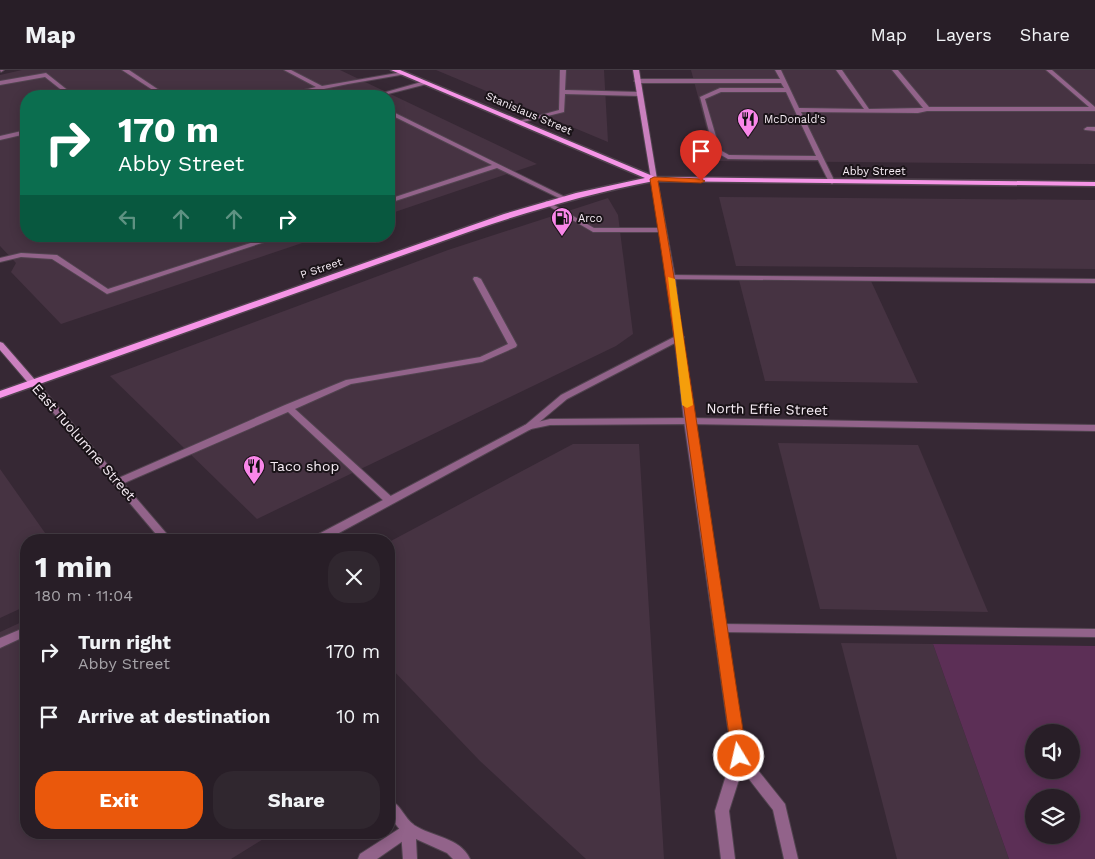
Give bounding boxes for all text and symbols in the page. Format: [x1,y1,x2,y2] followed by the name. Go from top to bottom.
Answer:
[25,21,76,49] text: Map
[870,24,907,45] text: Map
[935,24,992,45] text: Layers
[1020,24,1070,45] text: Share
[484,89,574,138] street label: Stanislaus Street
[736,107,760,138] restaurant icon: McDonald's
[118,109,219,151] text: 170 m
[35,110,100,175] icon: right
[764,113,826,126] place label: McDonald's
[680,130,722,181] pin
[687,137,715,165] icon: arrive
[118,151,244,176] text: Abby Street
[842,165,906,178] street label: Abby Street
[114,205,142,233] icon: left
[167,205,195,233] icon: ahead
[220,205,248,233] icon: ahead
[273,205,301,233] icon: right
[550,206,574,237] fuel station icon: Arco
[578,212,602,225] place label: Arco
[299,255,344,282] street label: P Street
[29,381,139,504] street label: East Tuolumne Street
[706,400,828,418] street label: North Effie Street
[242,454,266,485] restaurant icon: Taco shop
[270,458,339,474] place label: Taco shop
[35,549,112,584] text: 1 min
[328,551,380,603] button: close
[35,586,133,605] text: 180 m · 11:04
[78,631,171,654] text: Turn right
[35,638,63,666] icon: right
[326,640,380,663] text: 170 m
[78,654,170,673] text: Abby Street
[35,703,63,731] icon: arrive
[78,705,270,728] text: Arrive at destination
[336,705,380,728] text: 10 m
[1025,724,1080,844] map controls
[1025,724,1080,779] button: sound
[712,729,764,781] position arrow
[35,771,203,829] button: Exit
[213,771,380,829] button: Share
[1025,789,1080,844] button: layers

